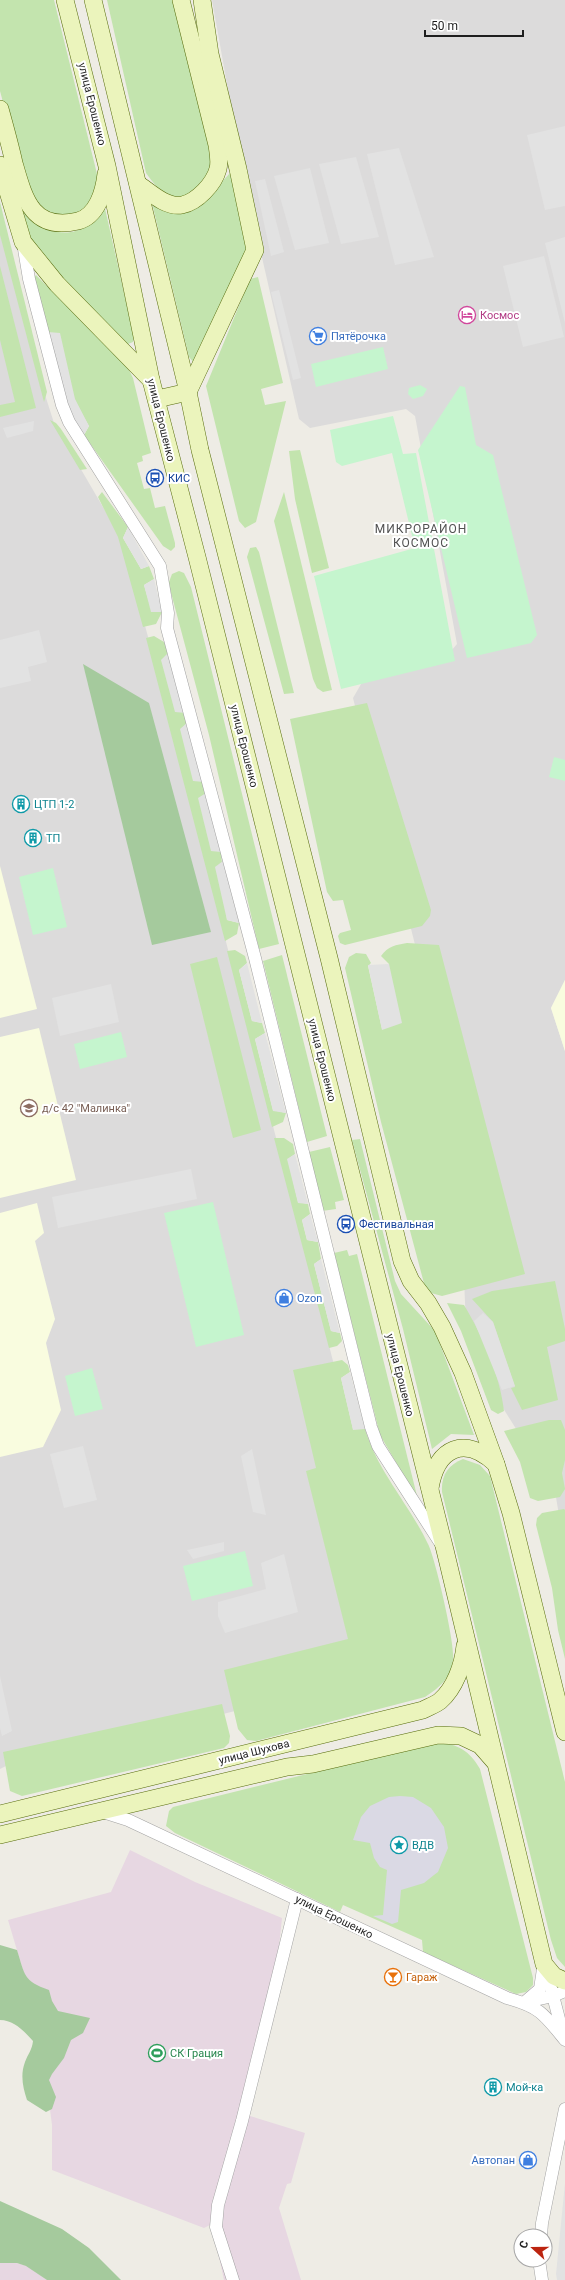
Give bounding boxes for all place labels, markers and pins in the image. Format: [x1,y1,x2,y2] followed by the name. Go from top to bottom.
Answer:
[457,305,477,325] hotel icon: Космос
[480,309,519,322] place label: Космос
[308,326,328,346] supermarket icon: Пятёрочка
[331,330,386,343] place label: Пятёрочка
[145,468,165,488] bus stop icon: КИС
[168,472,190,485] place label: КИС
[11,794,31,814] building icon: ЦТП 1-2
[34,798,74,811] place label: ЦТП 1-2
[23,828,43,848] building icon: ТП
[46,832,60,845] place label: ТП
[19,1098,39,1118] school or university icon: д/с 42 "Малинка"
[42,1102,130,1115] place label: д/с 42 "Малинка"
[336,1214,356,1234] bus stop icon: Фестивальная
[359,1218,434,1231] place label: Фестивальная
[274,1288,294,1308] shop icon: Ozon
[297,1292,322,1305] place label: Ozon
[389,1835,409,1855] place icon: ВДВ
[412,1839,434,1852] place label: ВДВ
[383,1967,403,1987] bar icon: Гараж
[406,1971,438,1984] place label: Гараж
[147,2043,167,2063] sports icon: СК Грация
[170,2047,223,2060] place label: СК Грация
[483,2077,503,2097] building icon: Мой-ка
[506,2081,543,2094] place label: Мой-ка
[518,2150,538,2170] shop icon: Автопан
[472,2154,515,2167] place label: Автопан

